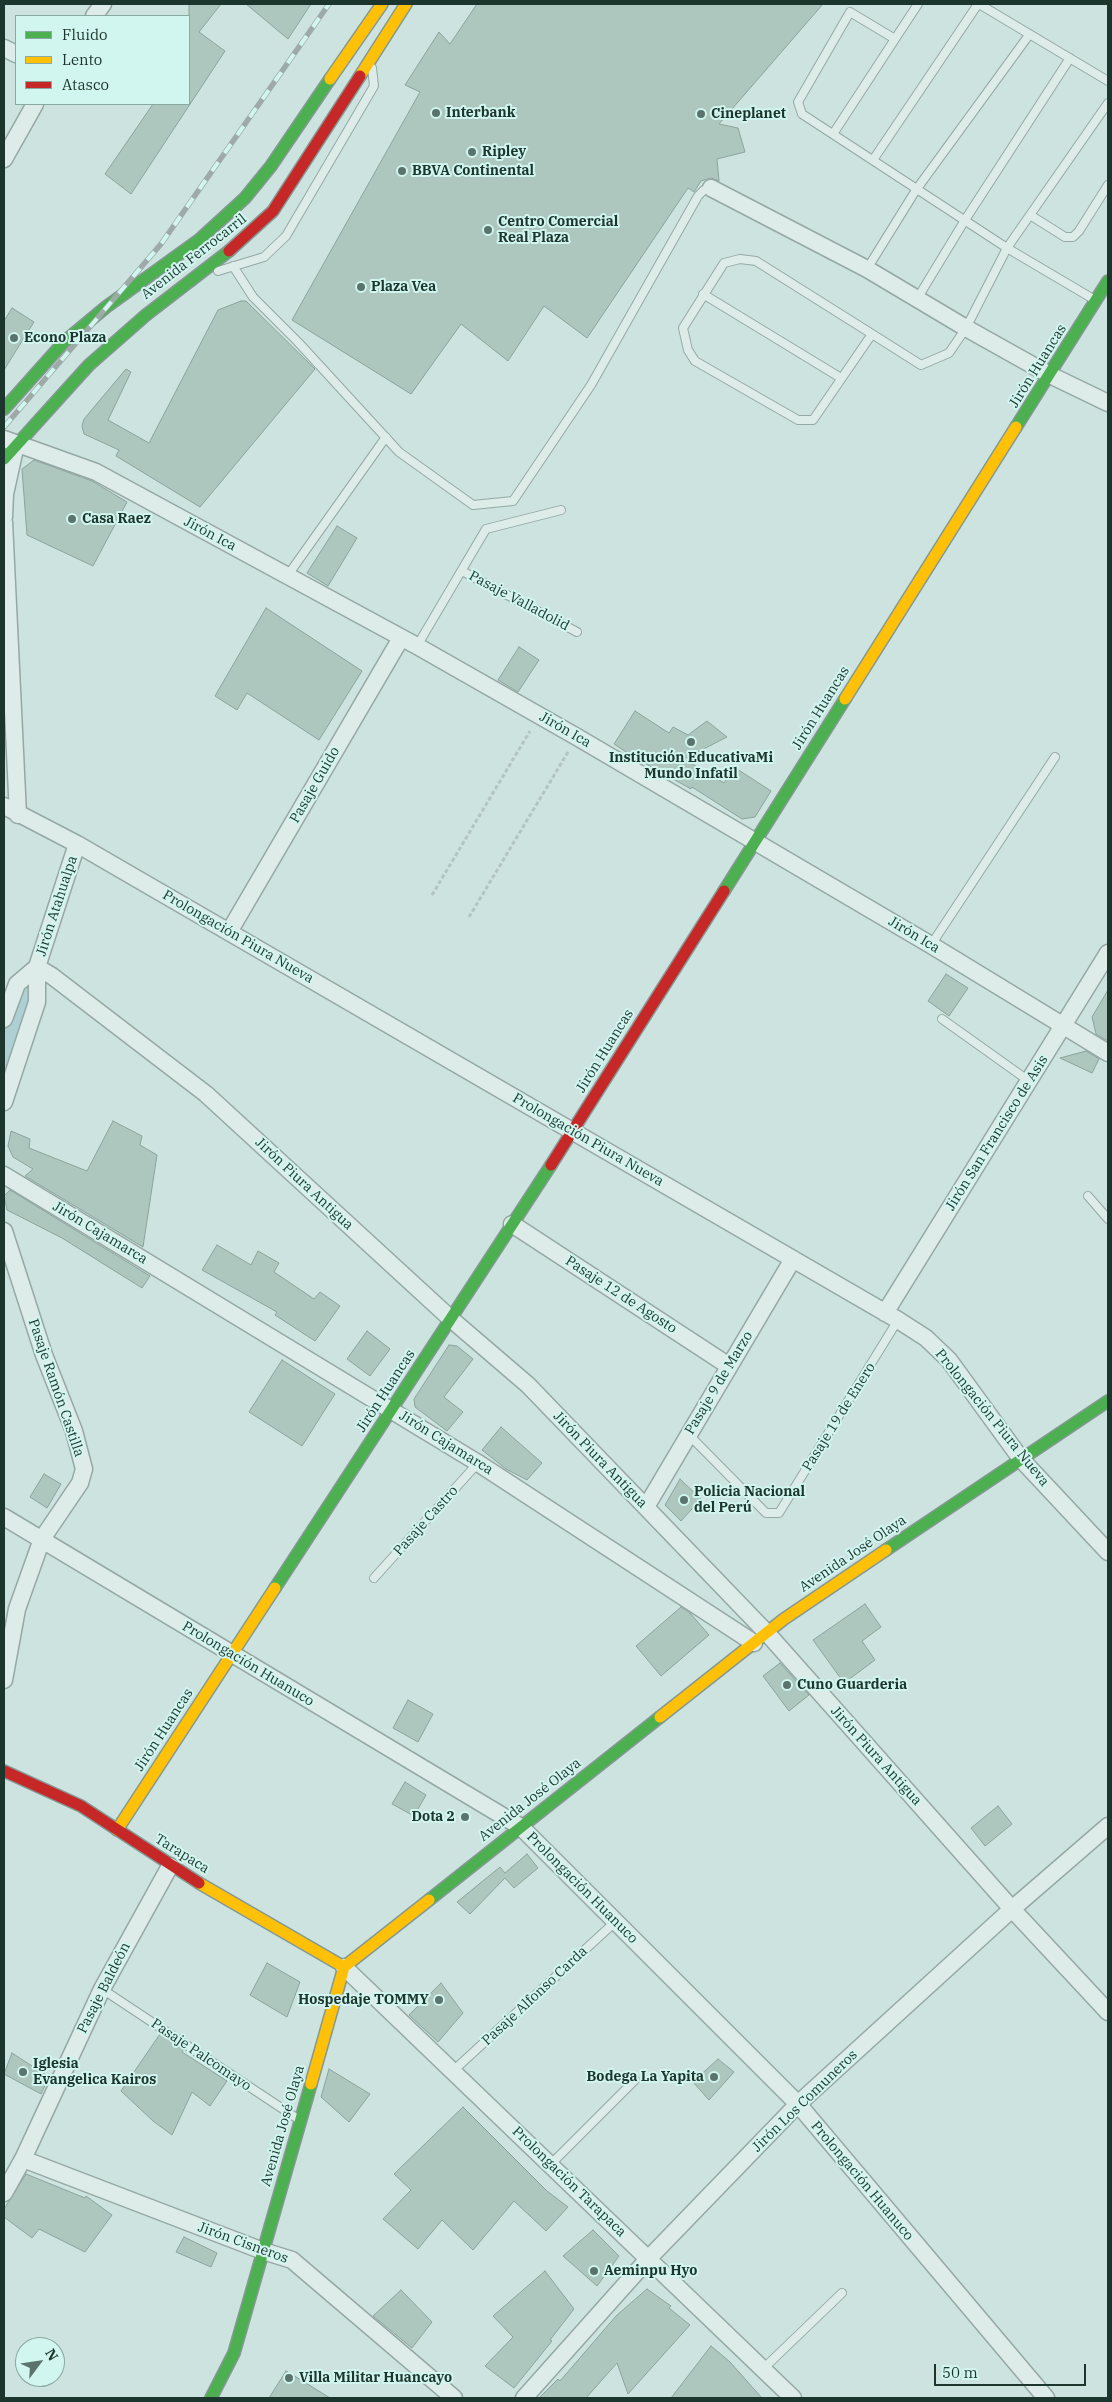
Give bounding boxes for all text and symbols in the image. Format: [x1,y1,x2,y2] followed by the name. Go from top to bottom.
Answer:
[15,15,190,105] legend
[62,25,107,44] text: Fluido
[62,50,102,69] text: Lento
[62,75,109,94] text: Atasco
[446,105,516,121] place label: Interbank
[711,106,786,122] place label: Cineplanet
[430,107,442,119] marker: Interbank
[695,108,707,120] marker: Cineplanet
[482,144,526,160] place label: Ripley
[466,146,478,158] marker: Ripley
[412,163,534,179] place label: BBVA Continental
[396,165,408,177] marker: BBVA Continental
[138,211,250,303] street label: Avenida Ferrocarril
[498,214,618,246] place label: Centro Comercial Real Plaza
[482,224,494,236] marker: Centro Comercial Real Plaza
[371,279,436,295] place label: Plaza Vea
[355,281,367,293] marker: Plaza Vea
[1006,321,1070,411] street label: Jirón Huancas
[24,330,107,346] place label: Econo Plaza
[8,332,20,344] marker: Econo Plaza
[82,511,151,527] place label: Casa Raez
[66,513,78,525] marker: Casa Raez
[181,513,239,555] street label: Jirón Ica
[466,567,572,635] street label: Pasaje Valladolid
[789,663,853,753] street label: Jirón Huancas
[536,709,594,751] street label: Jirón Ica
[685,736,697,748] marker: Institución EducativaMi Mundo Infatil
[286,744,344,826] street label: Pasaje Guido
[609,750,773,782] place label: Institución EducativaMi Mundo Infatil
[33,854,81,958] street label: Jirón Atahualpa
[159,887,317,987] street label: Prolongación Piura Nueva
[885,913,943,957] street label: Jirón Ica
[573,1006,637,1096] street label: Jirón Huancas
[942,1052,1052,1214] street label: Jirón San Francisco de Asis
[509,1090,667,1190] street label: Prolongación Piura Nueva
[252,1134,356,1234] street label: Jirón Piura Antigua
[50,1198,150,1268] street label: Jirón Cajamarca
[562,1253,680,1337] street label: Pasaje 12 de Agosto
[24,1317,88,1459] street label: Pasaje Ramón Castilla
[682,1328,756,1438] street label: Pasaje 9 de Marzo
[931,1346,1053,1490] street label: Prolongación Piura Nueva
[353,1347,419,1435] street label: Jirón Huancas
[799,1360,879,1474] street label: Pasaje 19 de Enero
[396,1407,496,1479] street label: Jirón Cajamarca
[550,1408,650,1512] street label: Jirón Piura Antigua
[390,1483,462,1559] street label: Pasaje Castro
[694,1484,805,1516] place label: Policia Nacional del Perú
[678,1494,690,1506] marker: Policia Nacional del Perú
[796,1512,910,1596] street label: Avenida José Olaya
[179,1618,317,1710] street label: Prolongación Huanuco
[797,1677,907,1693] place label: Cuno Guarderia
[781,1679,793,1691] marker: Cuno Guarderia
[131,1686,197,1774] street label: Jirón Huancas
[827,1703,925,1809] street label: Jirón Piura Antigua
[475,1755,585,1845] street label: Avenida José Olaya
[411,1809,455,1825] place label: Dota 2
[459,1811,471,1823] marker: Dota 2
[523,1829,641,1947] street label: Prolongación Huanuco
[152,1831,212,1877] street label: Tarapaca
[74,1940,134,2036] street label: Pasaje Baldeón
[479,1943,591,2049] street label: Pasaje Alfonso Carda
[298,1992,429,2008] place label: Hospedaje TOMMY
[433,1994,445,2006] marker: Hospedaje TOMMY
[148,2015,254,2095] street label: Pasaje Palcomayo
[749,2046,861,2156] street label: Jirón Los Comuneros
[33,2056,156,2088] place label: Iglesia Evangelica Kairos
[258,2063,308,2189] street label: Avenida José Olaya
[17,2066,29,2078] marker: Iglesia Evangelica Kairos
[586,2069,704,2085] place label: Bodega La Yapita
[708,2071,720,2083] marker: Bodega La Yapita
[807,2118,917,2244] street label: Prolongación Huanuco
[509,2123,629,2241] street label: Prolongación Tarapaca
[196,2219,290,2267] street label: Jirón Cisneros
[604,2263,697,2279] place label: Aeminpu Hyo
[588,2265,600,2277] marker: Aeminpu Hyo
[15,2337,65,2387] north arrow
[41,2345,63,2364] text: N
[937,2354,1090,2386] scale bar
[942,2363,978,2382] text: 50 m
[299,2370,452,2386] place label: Villa Militar Huancayo
[283,2372,295,2384] marker: Villa Militar Huancayo

